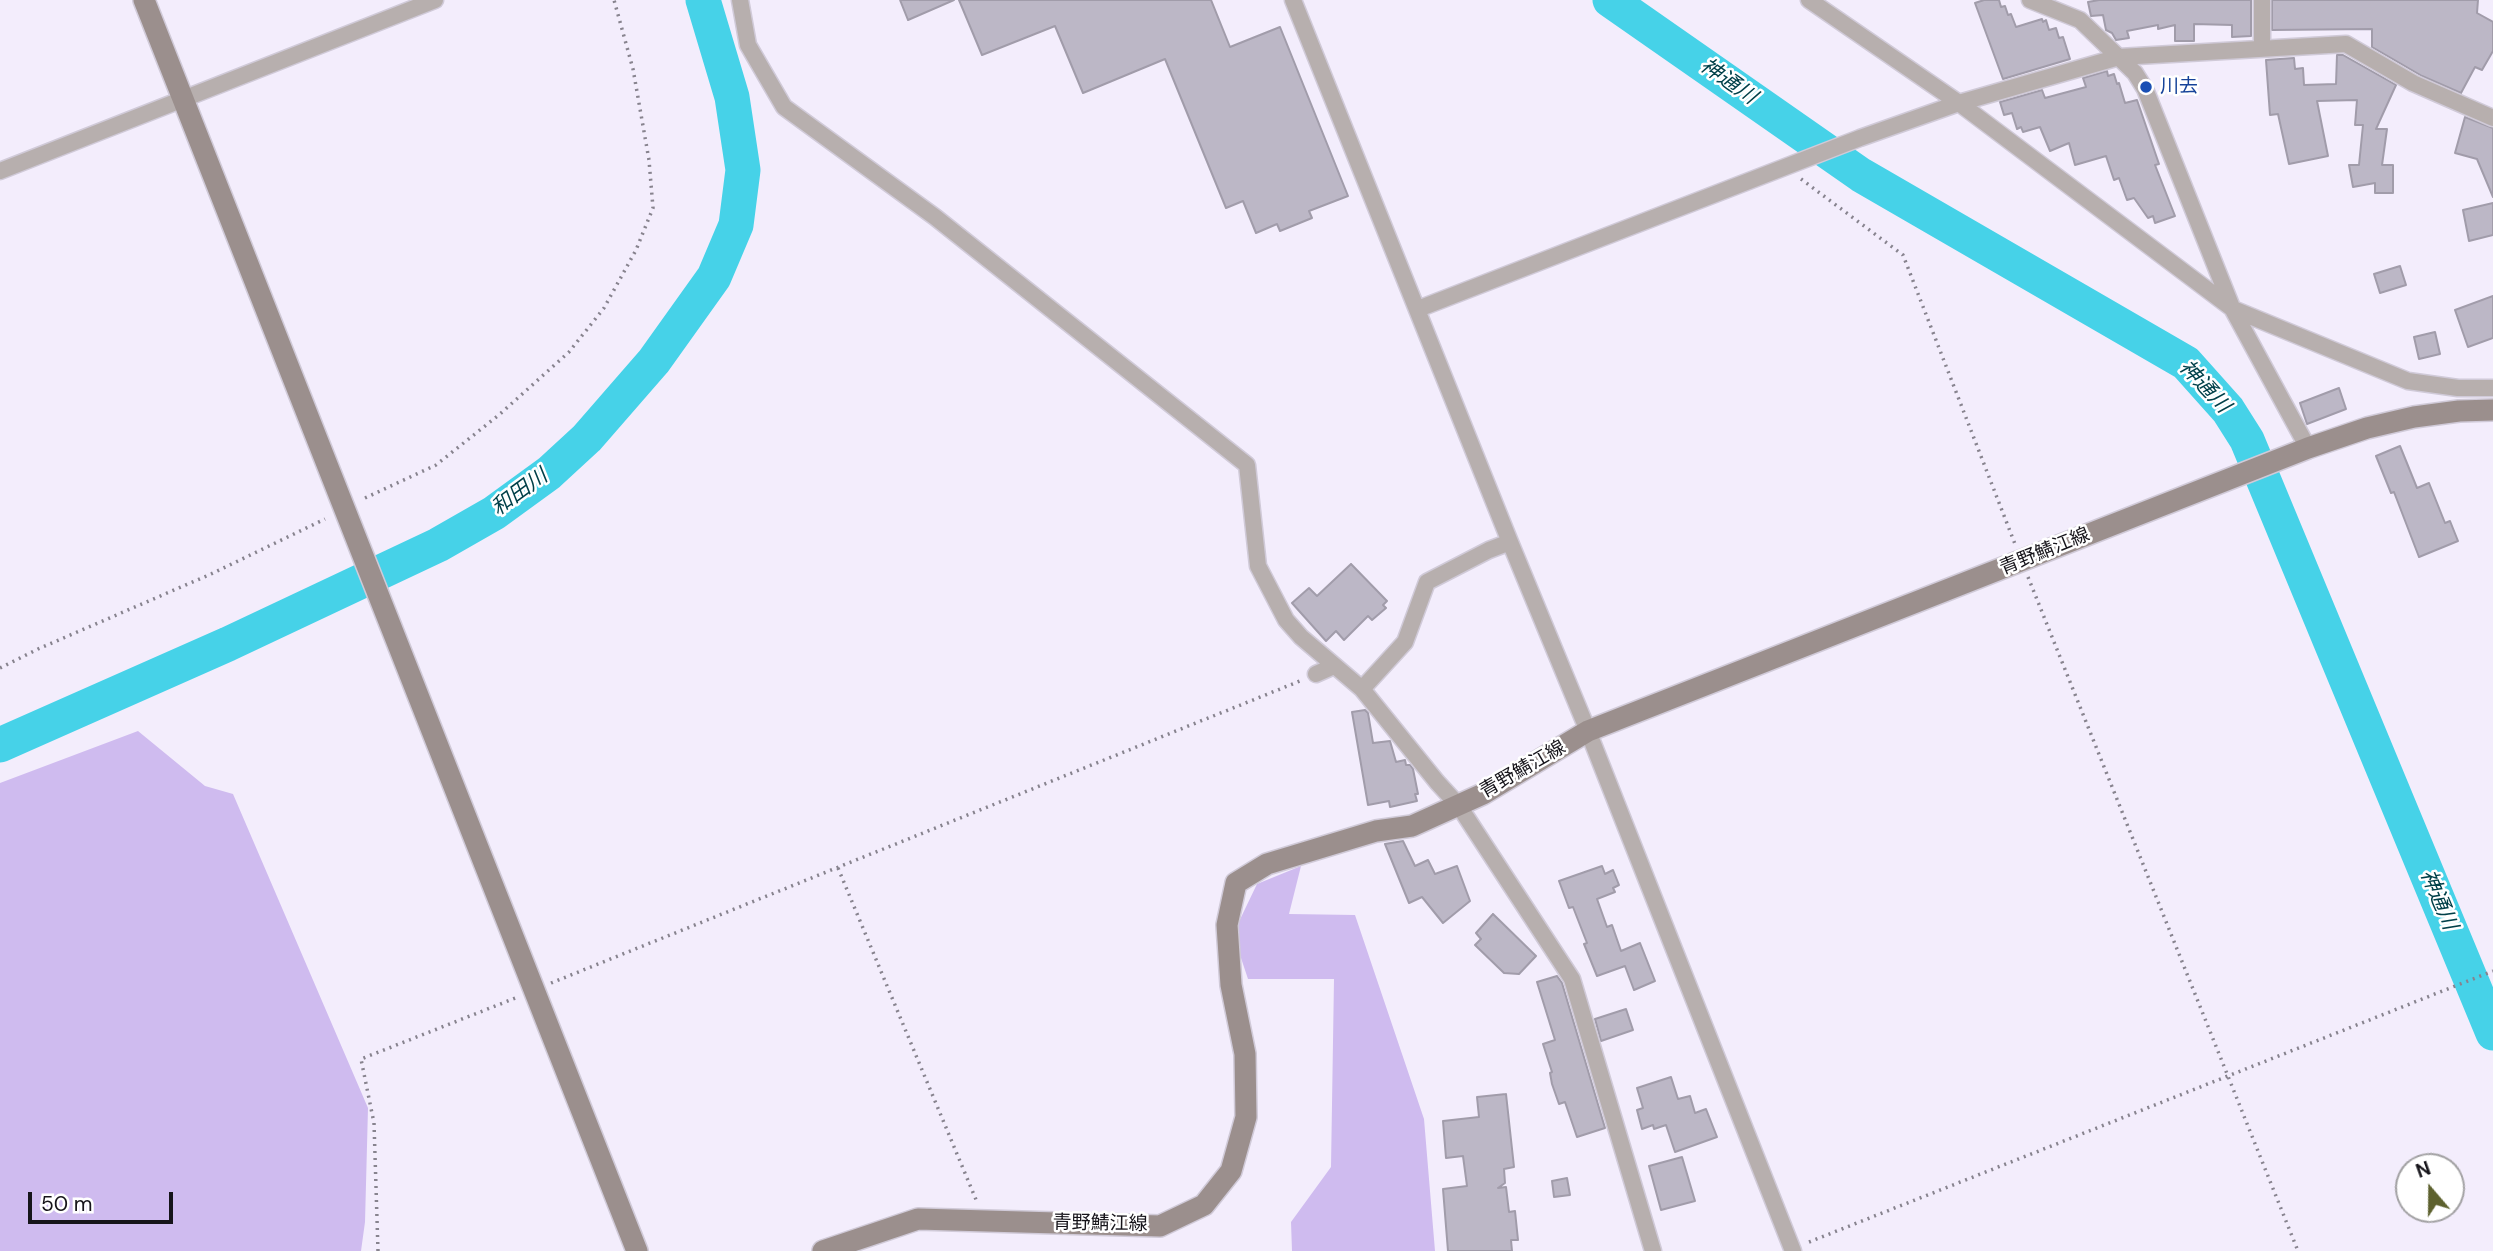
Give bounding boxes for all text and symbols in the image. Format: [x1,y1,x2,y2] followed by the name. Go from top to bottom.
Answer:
[1695,54,1761,110] water label: 神通川
[2160,76,2198,98] place label: 川去
[2138,79,2154,95] marker: 川去
[2173,355,2235,419] water label: 神通川
[487,464,553,522] water label: 和田川
[1997,524,2093,580] street label: 青野鯖江線
[1476,736,1570,804] street label: 青野鯖江線
[2414,866,2462,934] water label: 神通川
[2395,1153,2465,1223] north arrow
[2413,1156,2434,1184] text: N
[32,1178,177,1222] scale bar
[41,1190,92,1218] text: 50 m
[1052,1212,1148,1236] street label: 青野鯖江線

